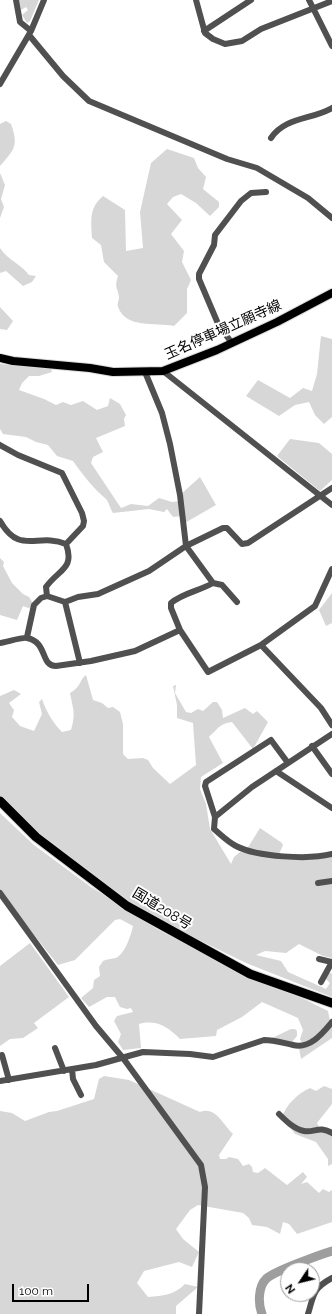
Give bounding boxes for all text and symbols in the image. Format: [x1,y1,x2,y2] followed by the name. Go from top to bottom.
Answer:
[162,297,284,363] street label: 玉名停車場立願寺線
[129,885,195,933] street label: 国道208号
[280,1262,320,1302] north arrow
[14,1276,91,1302] scale bar
[283,1281,298,1296] text: N
[19,1284,53,1298] text: 100 m

